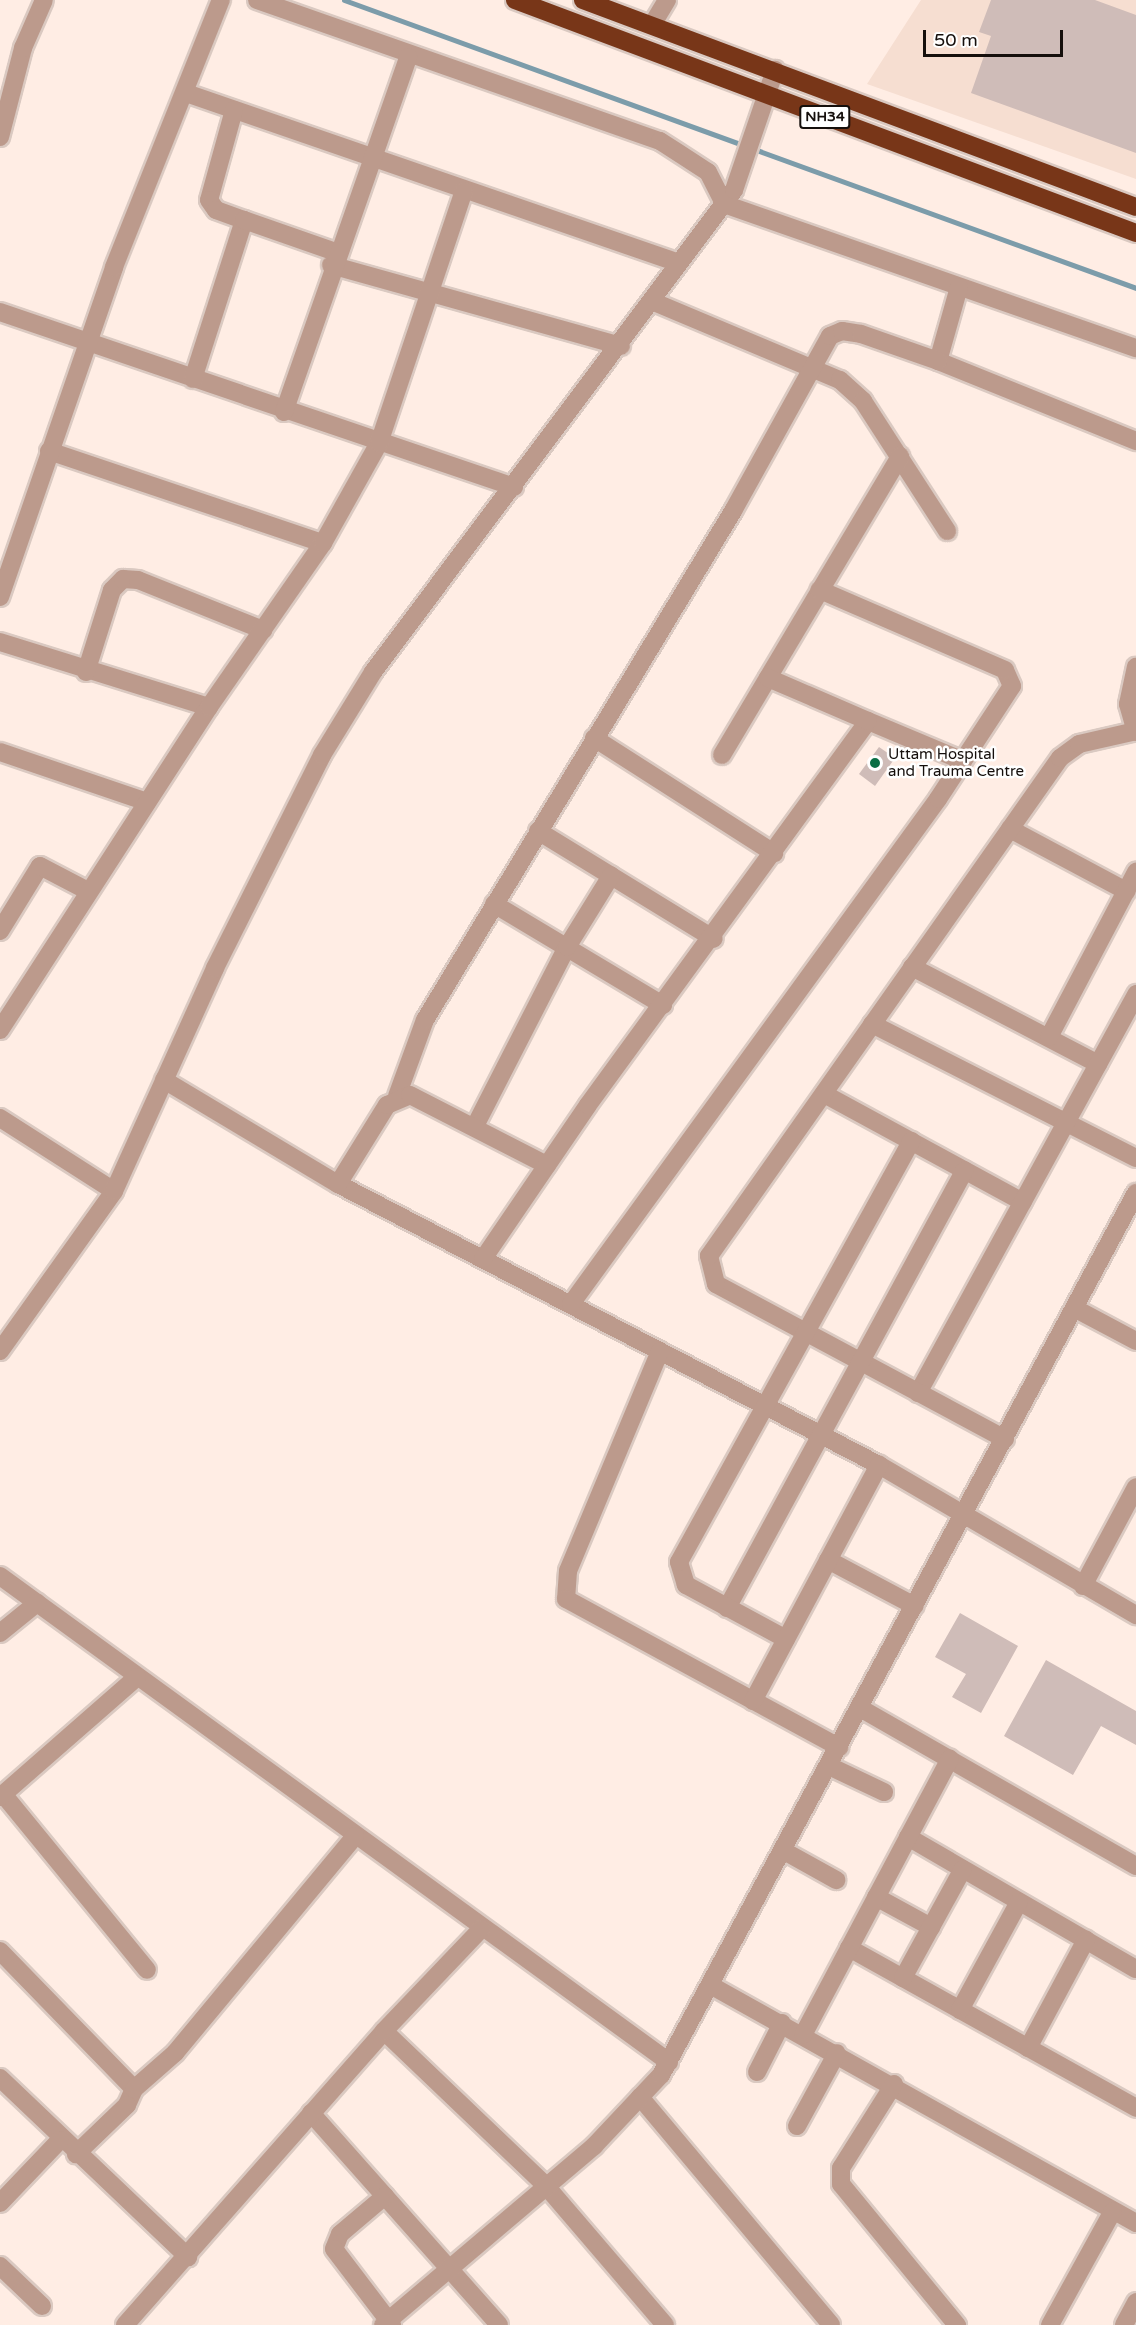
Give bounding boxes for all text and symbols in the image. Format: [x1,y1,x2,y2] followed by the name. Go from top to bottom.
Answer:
[926,18,1066,56] scale bar
[934,29,978,51] text: 50 m
[798,106,852,128] road number: NH34
[888,745,1024,780] place label: Uttam Hospital and Trauma Centre
[866,754,884,772] marker: Uttam Hospital and Trauma Centre

